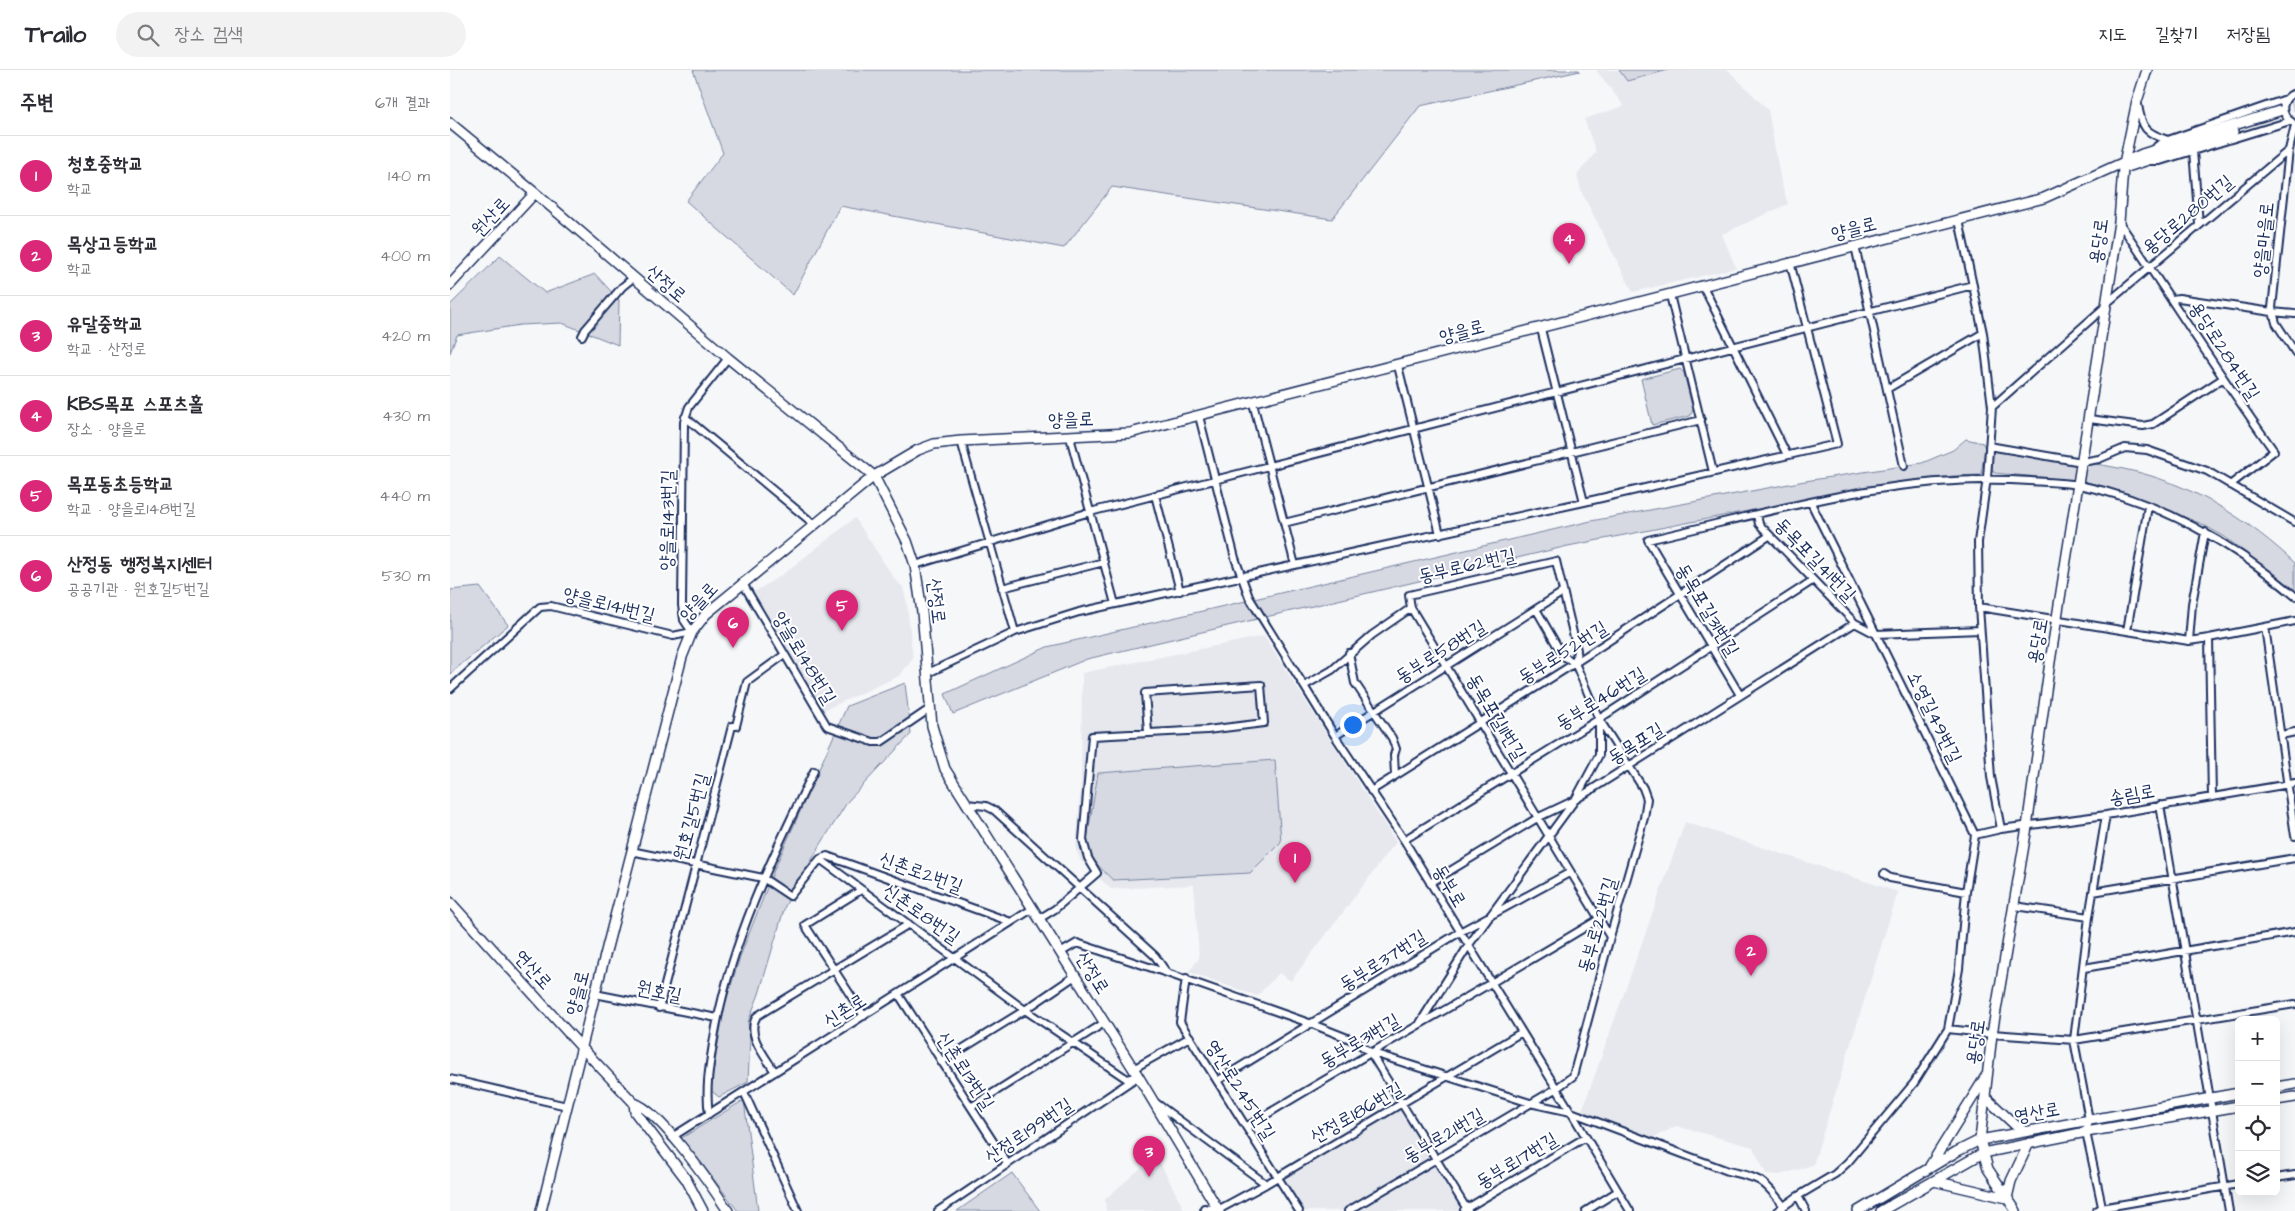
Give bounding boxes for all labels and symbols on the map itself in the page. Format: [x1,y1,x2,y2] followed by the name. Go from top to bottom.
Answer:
[2137,169,2239,261] street label: 용당로280번길
[465,191,517,243] street label: 원산로
[2247,201,2281,279] street label: 양을마을로
[1828,210,1880,248] street label: 양을로
[2082,216,2116,266] street label: 용당로
[1553,223,1585,264] pin: 4
[640,259,692,309] street label: 산정로
[2182,296,2266,406] street label: 용당로284번길
[1436,313,1488,351] street label: 양을로
[1048,406,1094,434] street label: 양을로
[654,469,682,571] street label: 양을로143번길
[1768,512,1862,608] street label: 동목포길41번길
[1416,542,1518,590] street label: 동부로62번길
[1669,559,1745,661] street label: 동목포길31번길
[673,576,725,628] street label: 양을로
[920,577,952,625] street label: 산정로
[560,581,658,629] street label: 양을로141번길
[826,590,858,631] pin: 5
[766,606,842,710] street label: 양을로148번길
[717,607,749,648] pin: 6
[1391,613,1491,691] street label: 동부로58번길
[1513,615,1613,691] street label: 동부로52번길
[2021,616,2055,666] street label: 용당로
[1551,661,1651,737] street label: 동부로46번길
[1900,666,1968,768] street label: 소영길49번길
[1460,669,1532,765] street label: 동목포길11번길
[1340,712,1366,738] your location
[1603,716,1669,772] street label: 동목포길
[667,770,717,864] street label: 원호길5번길
[2107,778,2157,812] street label: 송림로
[1279,842,1311,883] pin: 1
[875,845,967,901] street label: 신촌로2번길
[1426,859,1472,913] street label: 동부로
[1571,874,1625,976] street label: 동부로22번길
[877,877,965,951] street label: 신촌로8번길
[1334,924,1432,998] street label: 동부로37번길
[1735,935,1767,976] pin: 2
[508,944,558,996] street label: 연산로
[1068,946,1116,1000] street label: 산정로
[559,967,597,1019] street label: 양을로
[634,974,684,1010] street label: 원호길
[818,987,872,1035] street label: 신촌로
[1315,1007,1405,1075] street label: 동부로31번길
[1959,1017,1993,1067] street label: 용당로
[930,1027,1000,1115] street label: 신촌로13번길
[1198,1035,1282,1145] street label: 영산로245번길
[1306,1076,1408,1150] street label: 산정로186번길
[980,1092,1078,1170] street label: 산정로199번길
[2012,1096,2062,1130] street label: 영산로
[1398,1102,1490,1170] street label: 동부로21번길
[1471,1126,1563,1196] street label: 동부로17번길
[1133,1136,1165,1177] pin: 3

